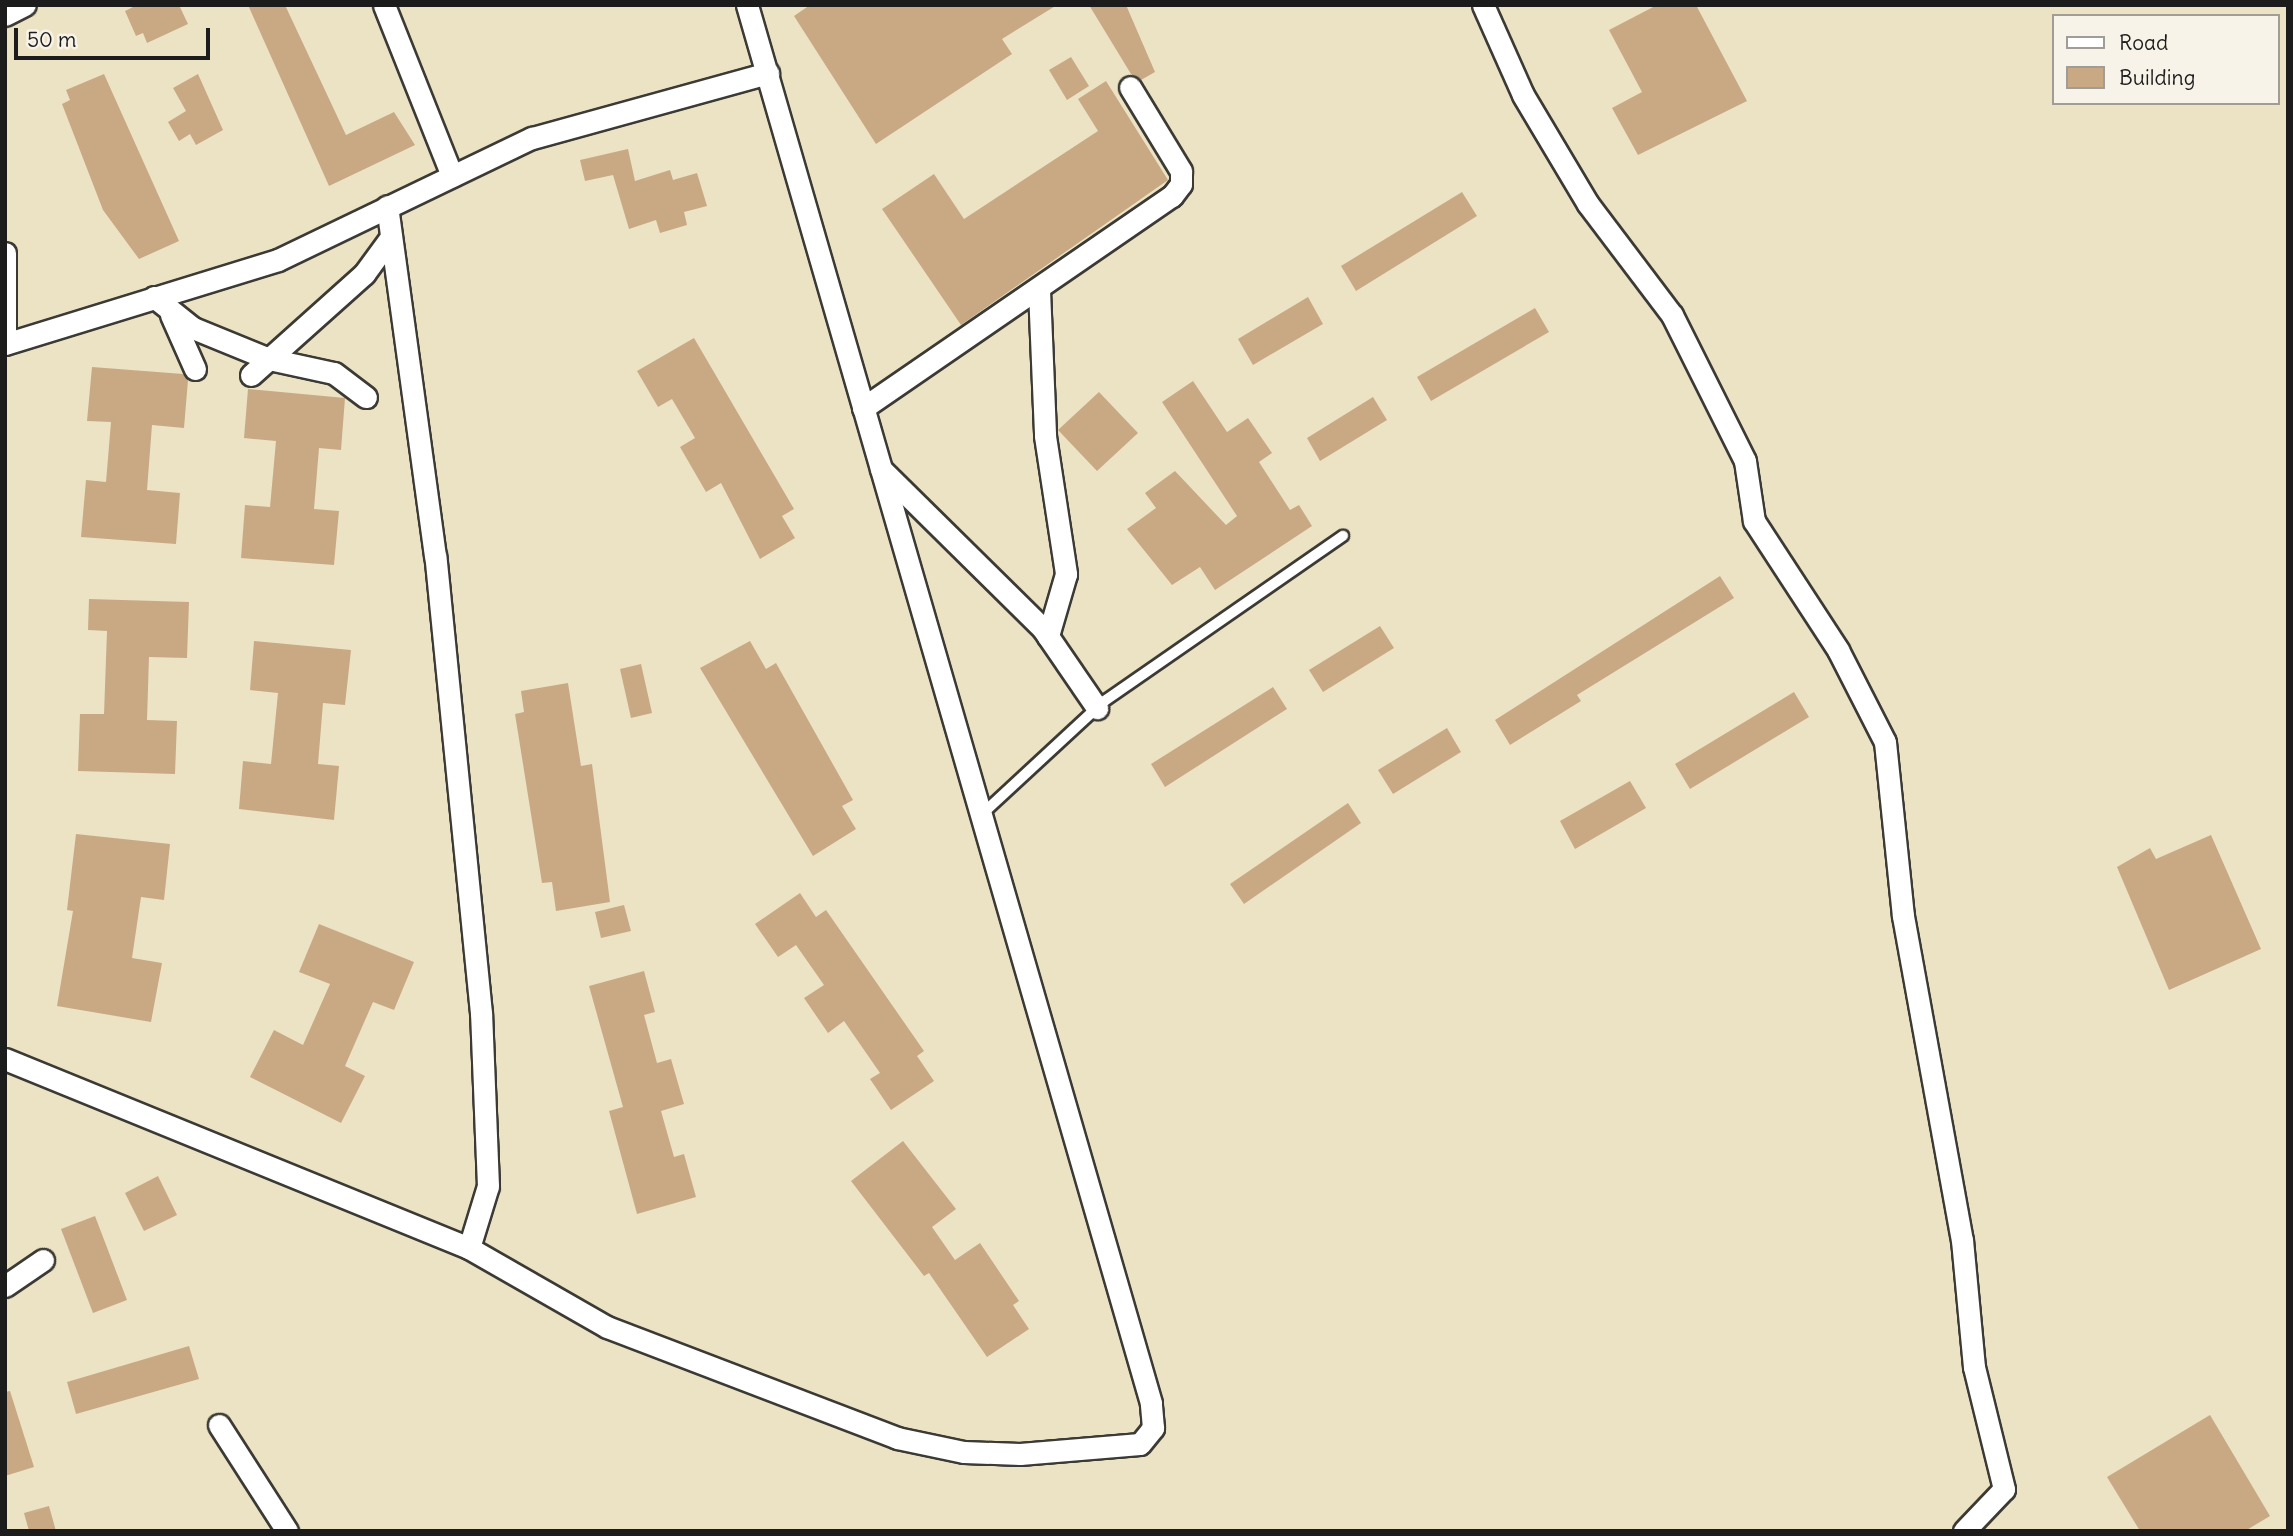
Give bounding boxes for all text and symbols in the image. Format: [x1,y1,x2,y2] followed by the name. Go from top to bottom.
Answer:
[18,14,214,58] scale bar
[2052,14,2279,105] legend
[27,26,76,53] text: 50 m
[2119,29,2168,56] text: Road
[2119,64,2195,91] text: Building

